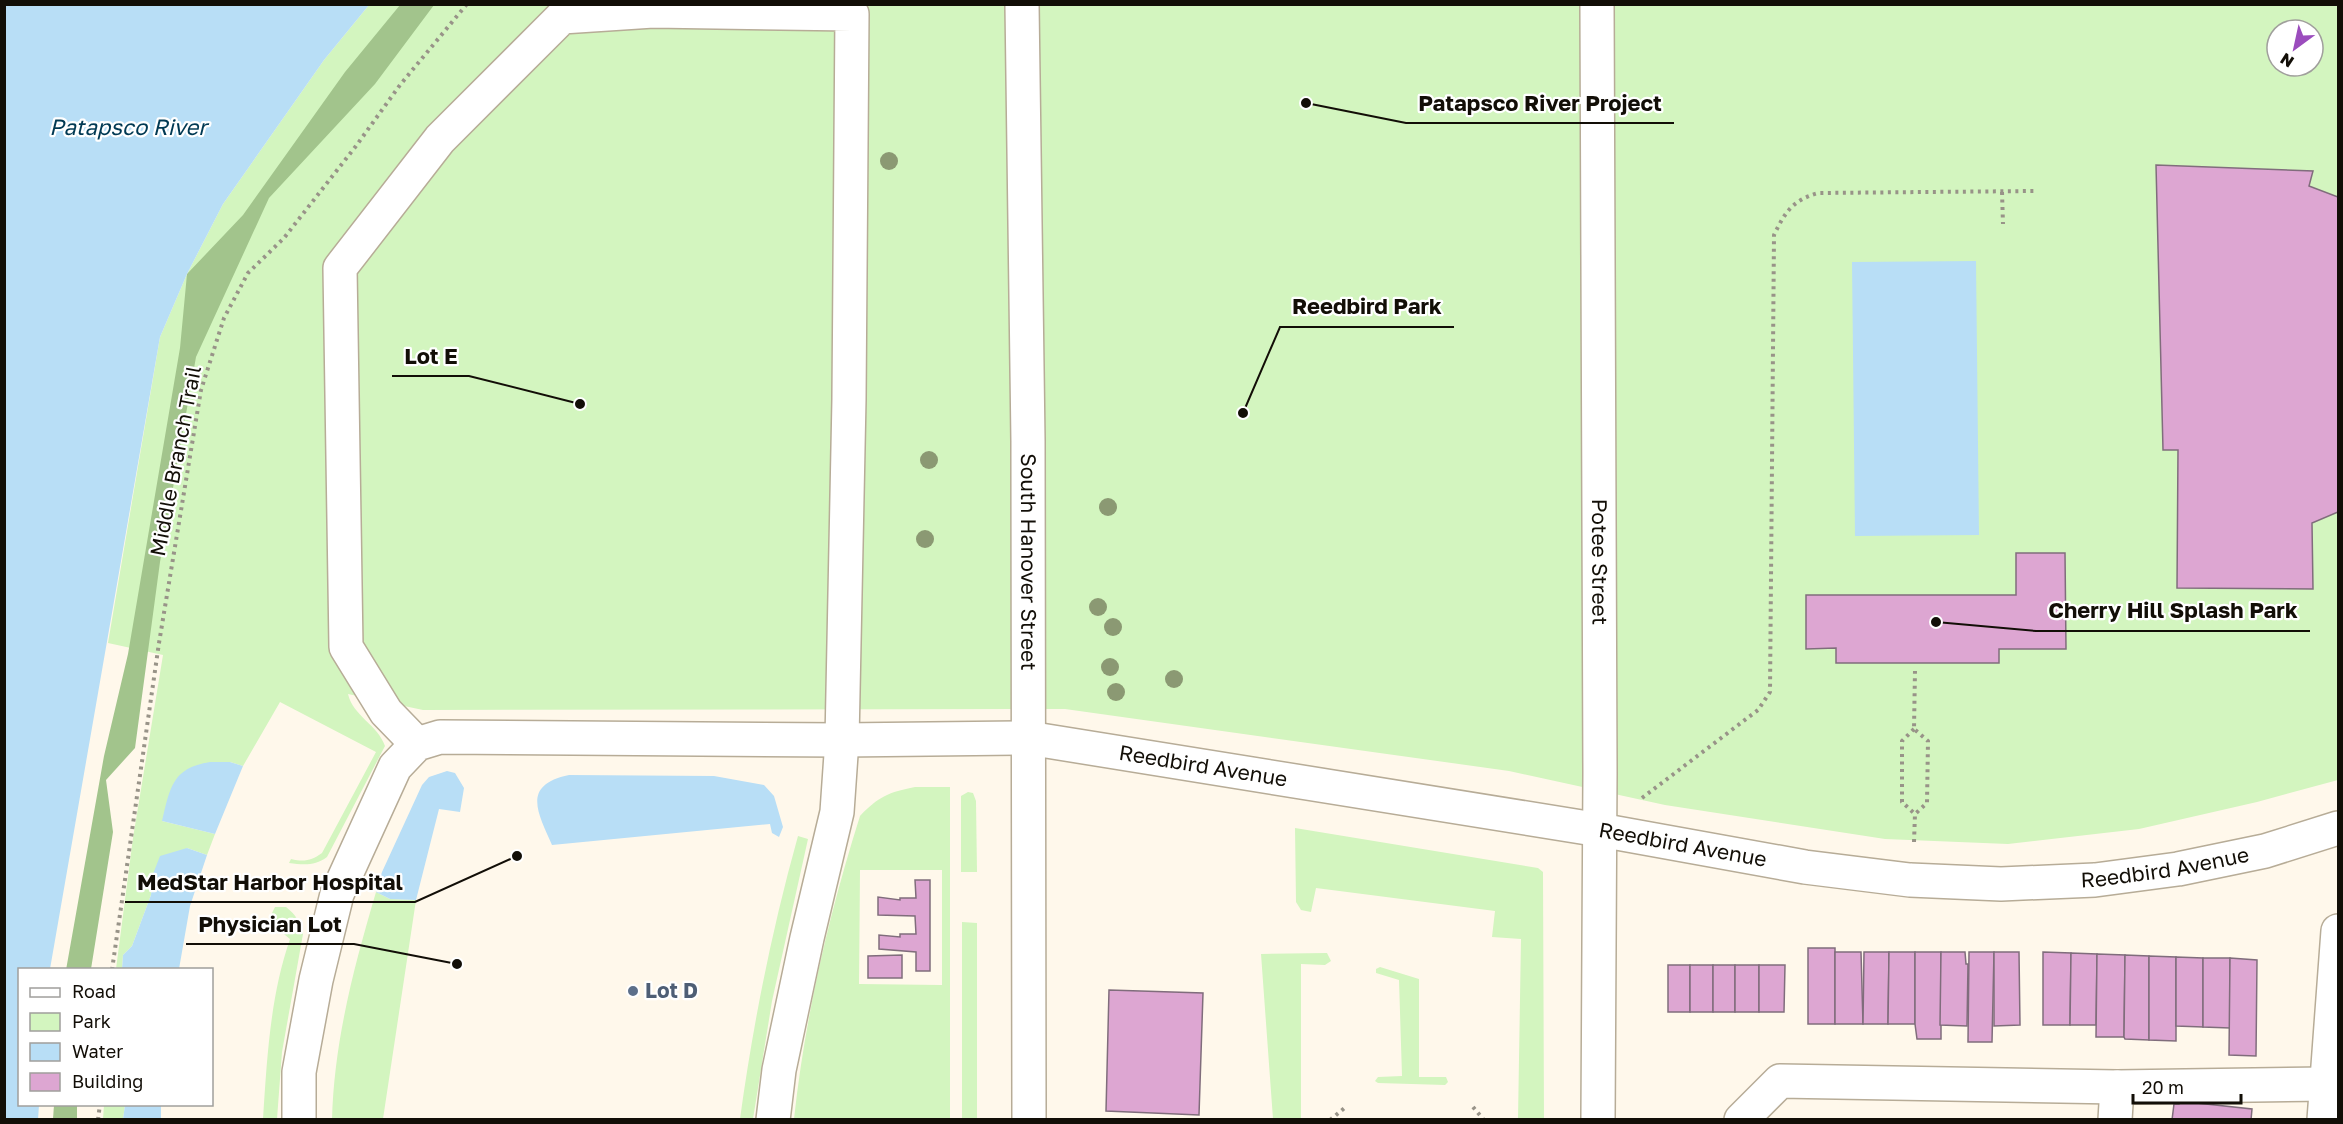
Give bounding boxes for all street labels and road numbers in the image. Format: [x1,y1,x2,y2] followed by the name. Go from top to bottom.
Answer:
[144,363,206,558] street label: Middle Branch Trail
[1016,453,1042,671] street label: South Hanover Street
[1587,499,1613,625] street label: Potee Street
[1117,739,1289,792] street label: Reedbird Avenue
[1597,816,1769,872] street label: Reedbird Avenue
[2080,841,2251,893] street label: Reedbird Avenue

